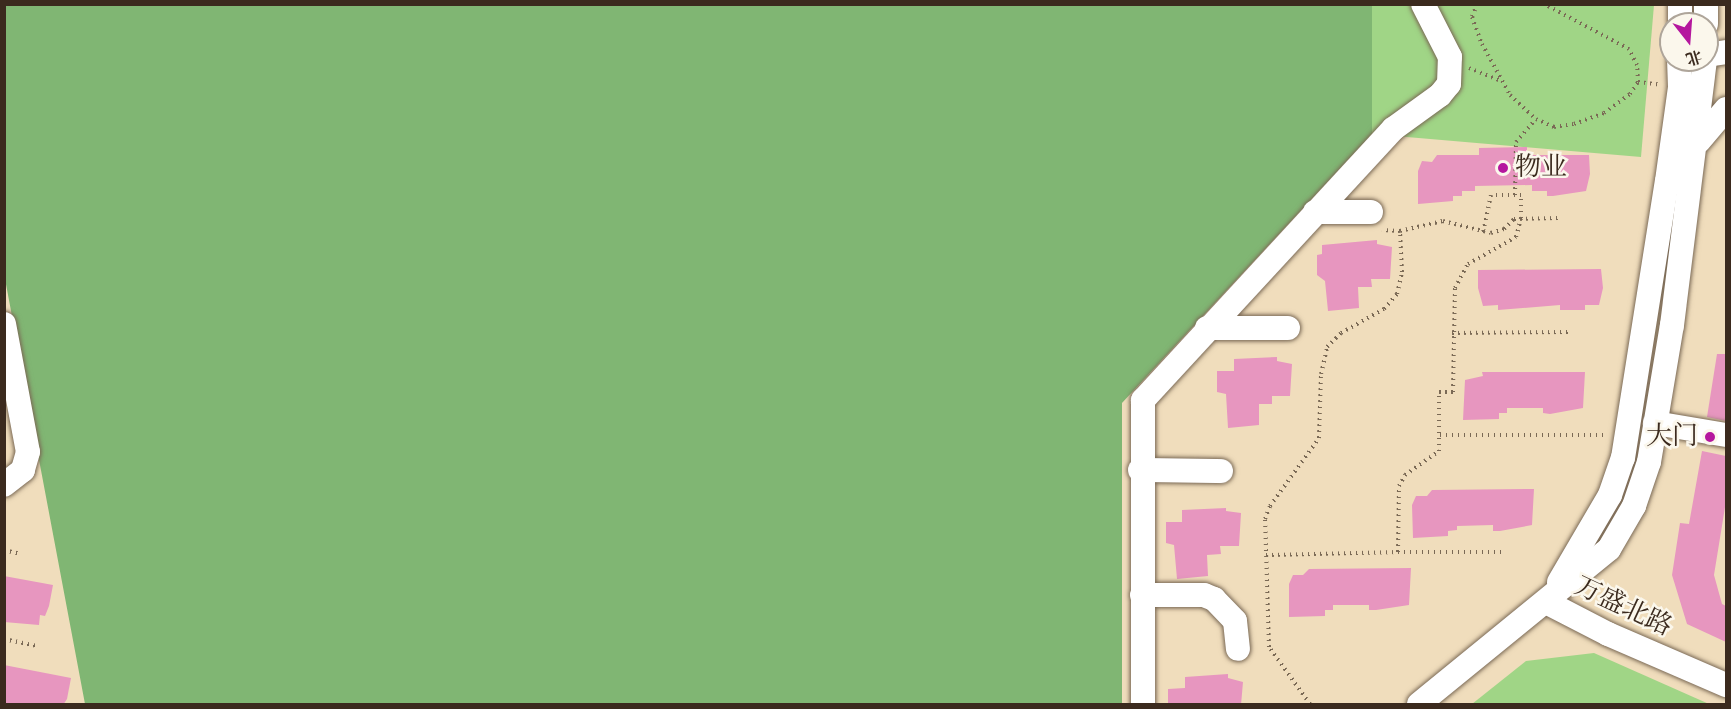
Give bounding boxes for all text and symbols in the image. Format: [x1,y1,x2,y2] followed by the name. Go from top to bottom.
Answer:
[1659,12,1719,72] north arrow
[1683,45,1704,69] text: 北
[1515,152,1567,184] place label: 物业
[1496,161,1510,175] marker: 物业
[1646,421,1698,453] place label: 大门
[1703,430,1717,444] marker: 大门
[1569,571,1677,643] street label: 万盛北路

